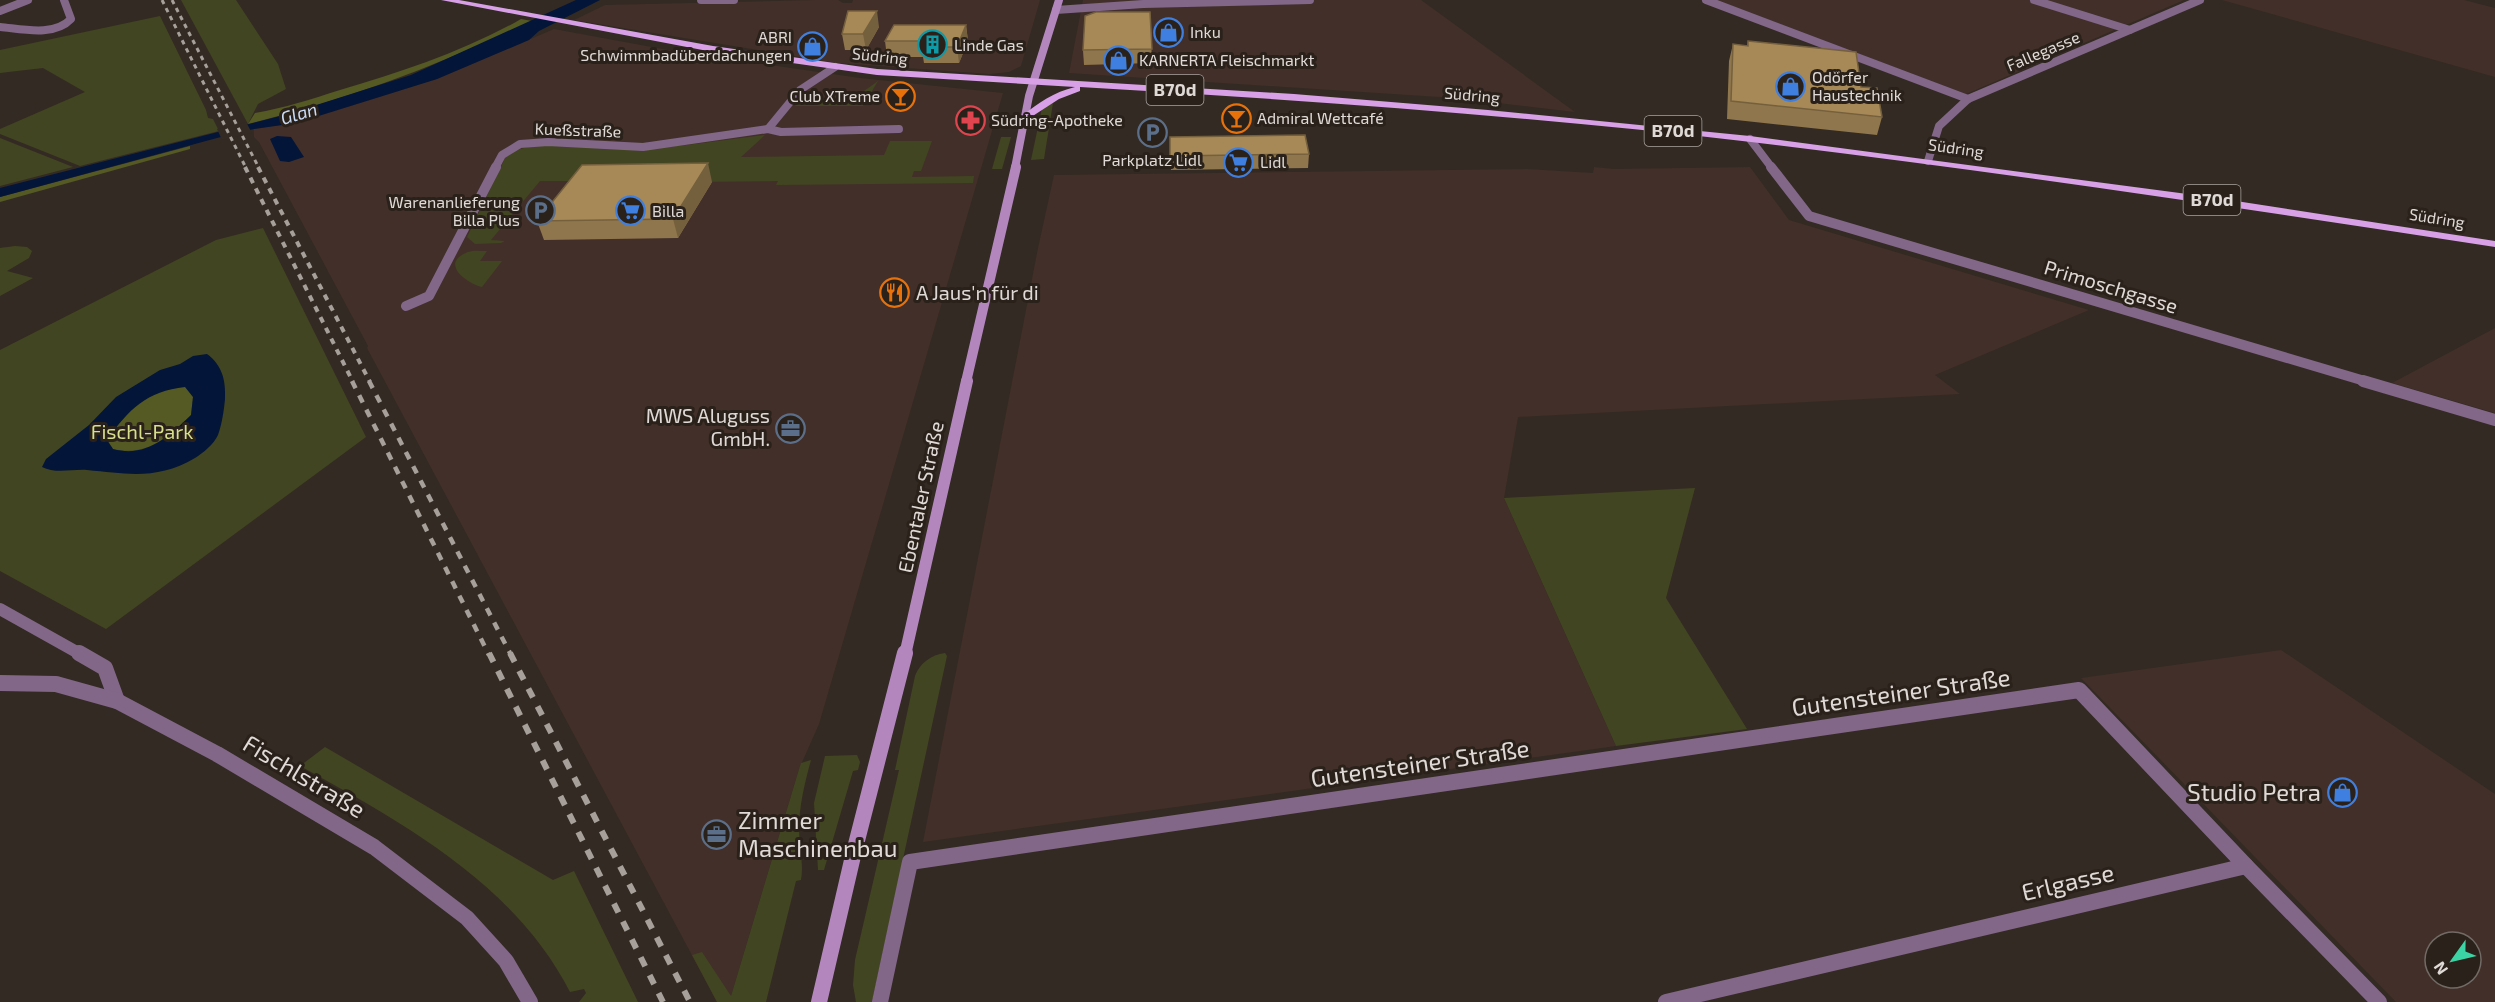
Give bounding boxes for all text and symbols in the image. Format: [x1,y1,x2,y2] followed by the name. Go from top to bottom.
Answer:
[1153,16,1185,48] shop icon: Inku
[1190,22,1221,41] place label: Inku
[580,27,792,64] place label: ABRI Schwimmbadüberdachungen
[2003,27,2082,74] street label: Fallegasse
[917,29,949,61] building icon: Linde Gas
[797,30,829,62] shop icon: ABRI Schwimmbadüberdachungen
[954,35,1024,54] place label: Linde Gas
[851,43,909,68] street label: Südring
[1102,44,1134,76] shop icon: KARNERTA Fleischmarkt
[1139,50,1314,69] place label: KARNERTA Fleischmarkt
[1812,67,1902,104] place label: Odörfer Haustechnik
[1775,70,1807,102] shop icon: Odörfer Haustechnik
[1146,75,1204,105] road number: B70d
[885,80,917,112] bar icon: Club XTreme
[1443,83,1501,106] street label: Südring
[789,86,880,105] place label: Club XTreme
[278,97,320,129] water label: Glan
[1220,102,1252,134] bar icon: Admiral Wettcafé
[954,104,986,136] pharmacy icon: Südring-Apotheke
[1257,108,1384,127] place label: Admiral Wettcafé
[991,110,1123,129] place label: Südring-Apotheke
[1136,116,1168,148] parking icon: Parkplatz Lidl
[1644,116,1702,146] road number: B70d
[534,118,622,141] street label: Kueßstraße
[1927,134,1985,161] street label: Südring
[1223,146,1255,178] supermarket icon: Lidl
[1102,150,1202,169] place label: Parkplatz Lidl
[1260,152,1286,171] place label: Lidl
[2184,185,2240,215] road number: B70d
[388,192,520,229] place label: Warenanlieferung Billa Plus
[525,195,557,227] parking icon: Warenanlieferung Billa Plus
[615,195,647,227] supermarket icon: Billa
[652,201,684,220] place label: Billa
[2408,204,2466,231] street label: Südring
[2042,254,2181,318] street label: Primoschgasse
[879,277,911,309] restaurant icon: A Jaus'n für di
[916,280,1039,304] place label: A Jaus'n für di
[646,403,770,450] place label: MWS Aluguss GmbH.
[775,412,807,444] office icon: MWS Aluguss GmbH.
[91,419,193,443] park label: Fischl-Park
[892,419,948,575] street label: Ebentaler Straße
[1790,662,2012,721] street label: Gutensteiner Straße
[239,728,371,823] street label: Fischlstraße
[1309,733,1531,792] street label: Gutensteiner Straße
[2187,777,2321,806] place label: Studio Petra
[2326,777,2358,809] shop icon: Studio Petra
[738,805,897,862] place label: Zimmer Maschinenbau
[701,819,733,851] office icon: Zimmer Maschinenbau
[2019,857,2117,906] street label: Erlgasse
[2423,930,2483,990] north arrow
[2429,959,2451,979] text: N

